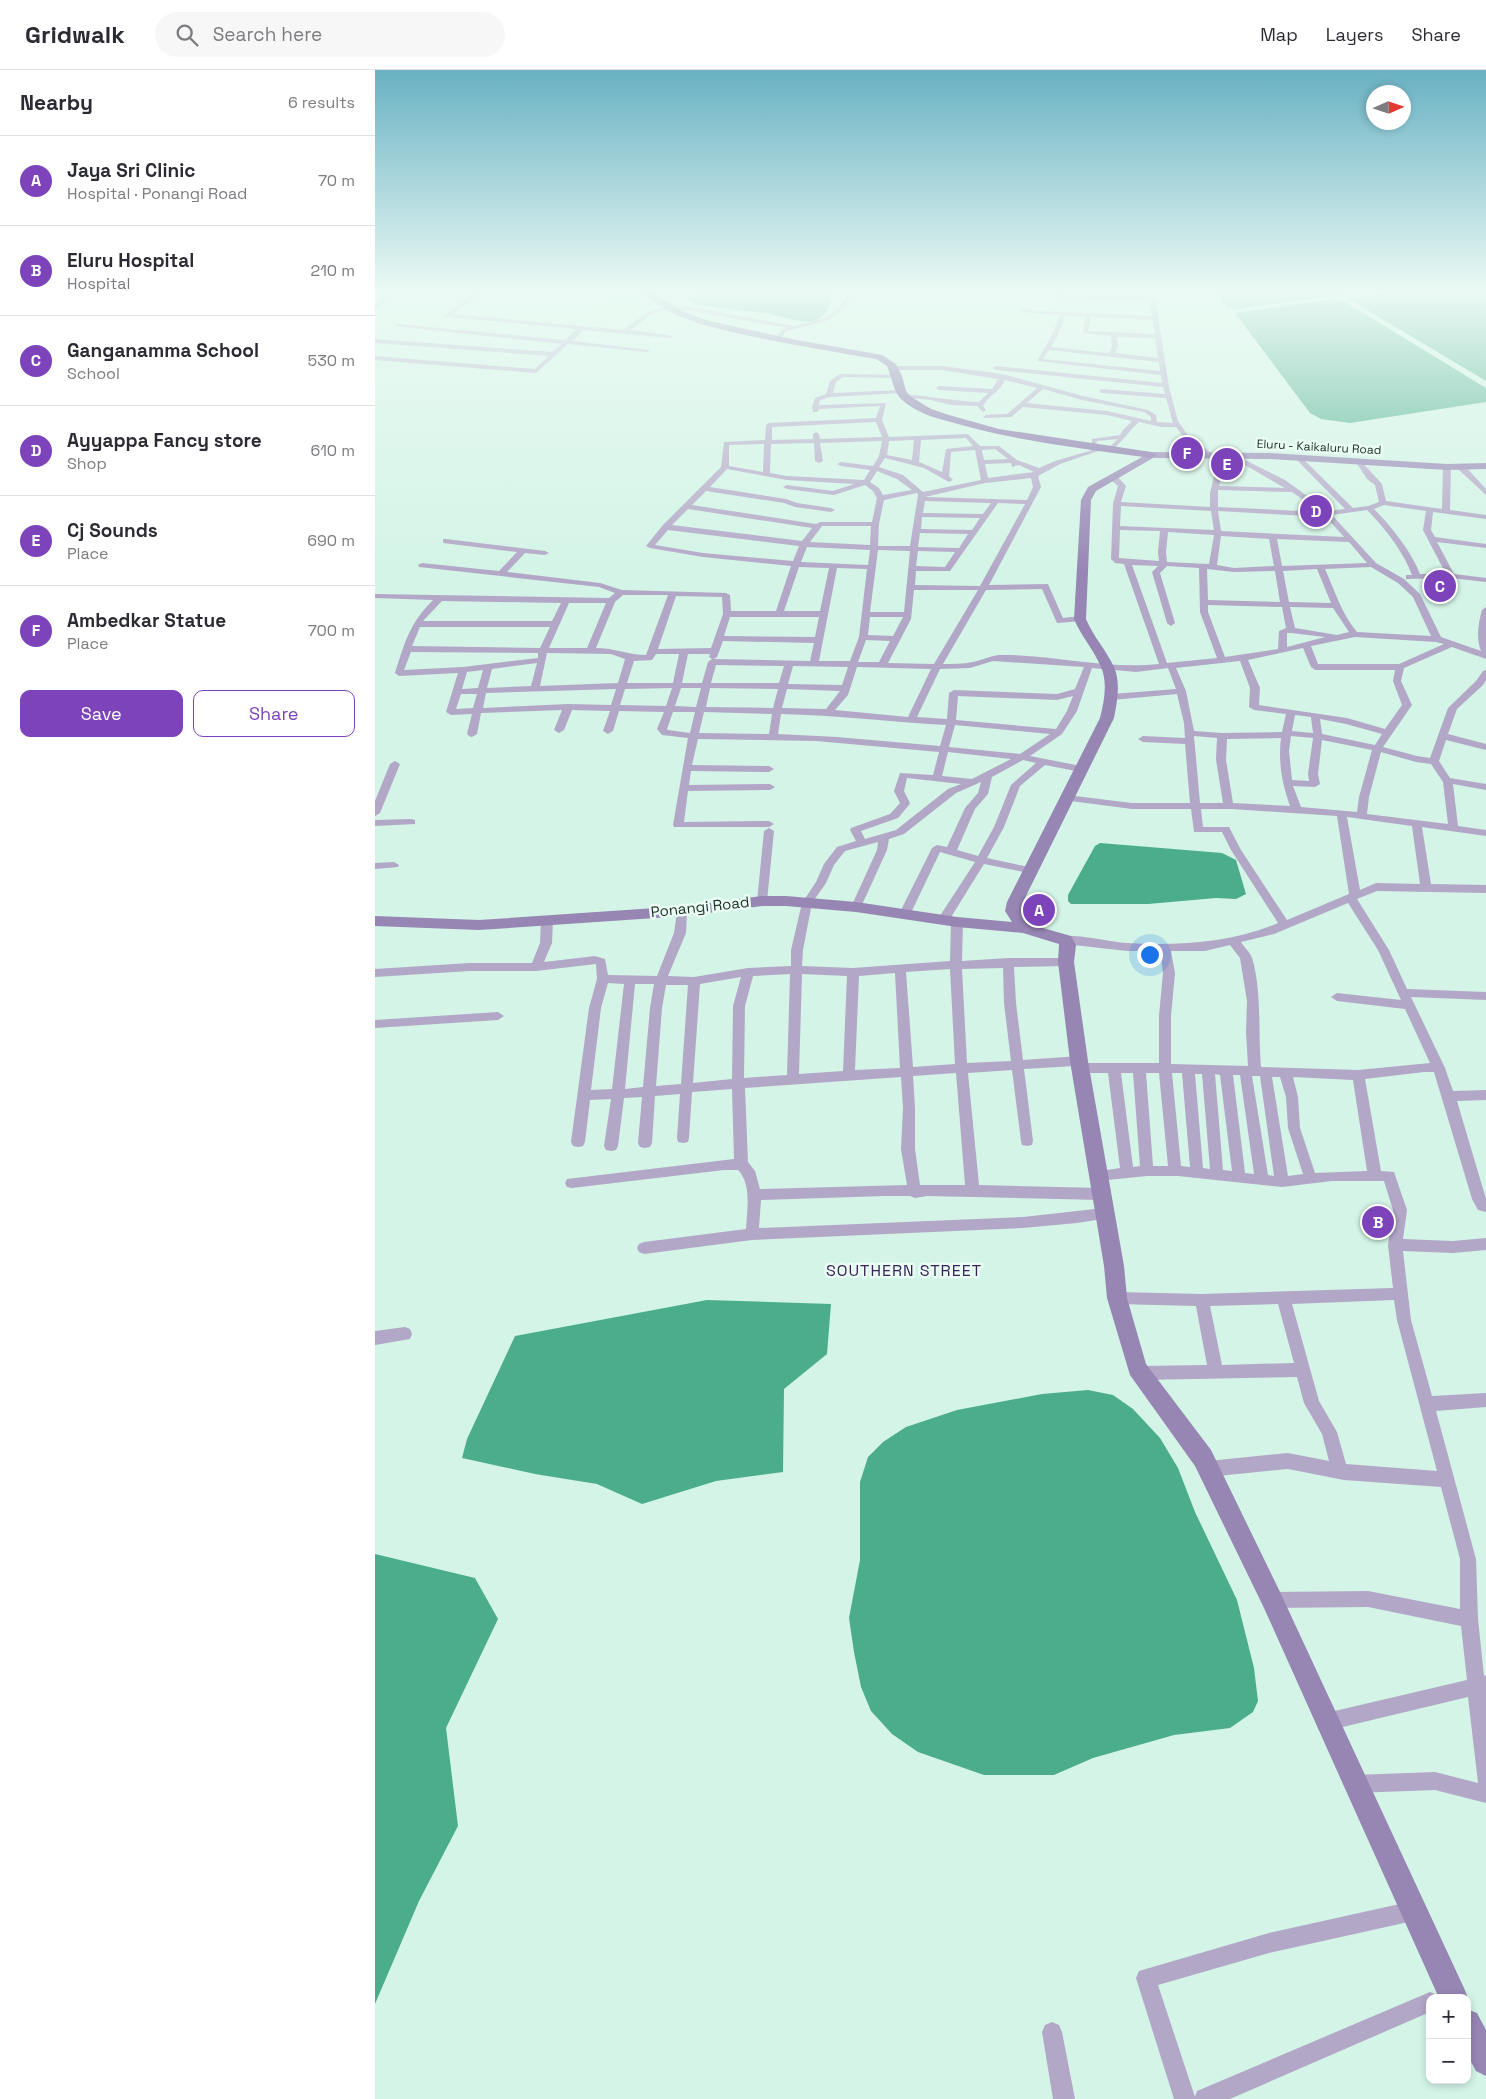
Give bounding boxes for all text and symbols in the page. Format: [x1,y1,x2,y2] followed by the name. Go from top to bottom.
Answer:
[155,12,505,57] search box
[25,19,125,50] text: Gridwalk
[173,21,201,49] icon: search
[213,22,322,47] text: Search here
[1260,23,1298,46] text: Map
[1326,23,1383,46] text: Layers
[1411,23,1461,46] text: Share
[1366,85,1411,130] north arrow
[20,89,93,116] text: Nearby
[288,92,355,113] text: 6 results
[67,158,195,183] text: Jaya Sri Clinic
[31,170,41,191] text: A
[318,170,355,191] text: 70 m
[67,183,247,204] text: Hospital · Ponangi Road
[67,248,194,273] text: Eluru Hospital
[31,260,41,281] text: B
[311,260,355,281] text: 210 m
[67,273,130,294] text: Hospital
[67,338,259,363] text: Ganganamma School
[31,350,41,371] text: C
[308,350,355,371] text: 530 m
[67,363,120,384] text: School
[67,428,262,453] text: Ayyappa Fancy store
[1171,434,1203,472] pin: F
[1256,436,1382,458] street label: Eluru - Kaikaluru Road
[31,440,41,461] text: D
[310,440,355,461] text: 610 m
[1211,445,1243,483] pin: E
[67,453,107,474] text: Shop
[1300,492,1332,530] pin: D
[67,518,158,543] text: Cj Sounds
[32,530,40,551] text: E
[307,530,355,551] text: 690 m
[67,543,109,564] text: Place
[1424,567,1456,605] pin: C
[67,608,226,633] text: Ambedkar Statue
[32,620,40,641] text: F
[308,620,355,641] text: 700 m
[67,633,109,654] text: Place
[20,690,183,737] button: Save
[193,690,355,737] button: Share
[1023,891,1055,929] pin: A
[650,892,750,921] street label: Ponangi Road
[1137,942,1163,968] your location
[1362,1203,1394,1241] pin: B
[826,1260,982,1281] district label: SOUTHERN STREET
[1426,1994,1471,2084] map controls
[1426,1994,1471,2039] button: +
[1426,2039,1471,2084] button: −

